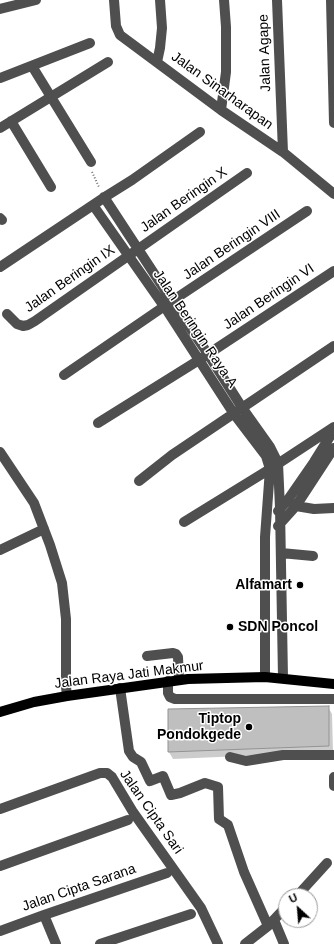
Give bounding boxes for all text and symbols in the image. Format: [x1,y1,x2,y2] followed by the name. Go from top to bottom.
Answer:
[255,14,275,92] street label: Jalan Agape
[168,49,276,133] street label: Jalan Sinarharapan
[137,164,231,236] street label: Jalan Beringin X
[180,206,284,284] street label: Jalan Beringin VIII
[22,242,118,316] street label: Jalan Beringin IX
[220,260,318,334] street label: Jalan Beringin VI
[149,267,241,391] street label: Jalan Beringin Raya A
[235,577,292,593] place label: Alfamart
[295,580,305,590] marker: Alfamart
[238,619,318,635] place label: SDN Poncol
[225,622,235,632] marker: SDN Poncol
[53,658,205,692] street label: Jalan Raya Jati Makmur
[157,711,241,744] place label: Tiptop Pondokgede
[244,722,254,732] marker: Tiptop Pondokgede
[116,767,186,857] street label: Jalan Cipta Sari
[20,861,138,915] street label: Jalan Cipta Sarana
[278,888,318,928] north arrow
[287,891,299,905] text: U

